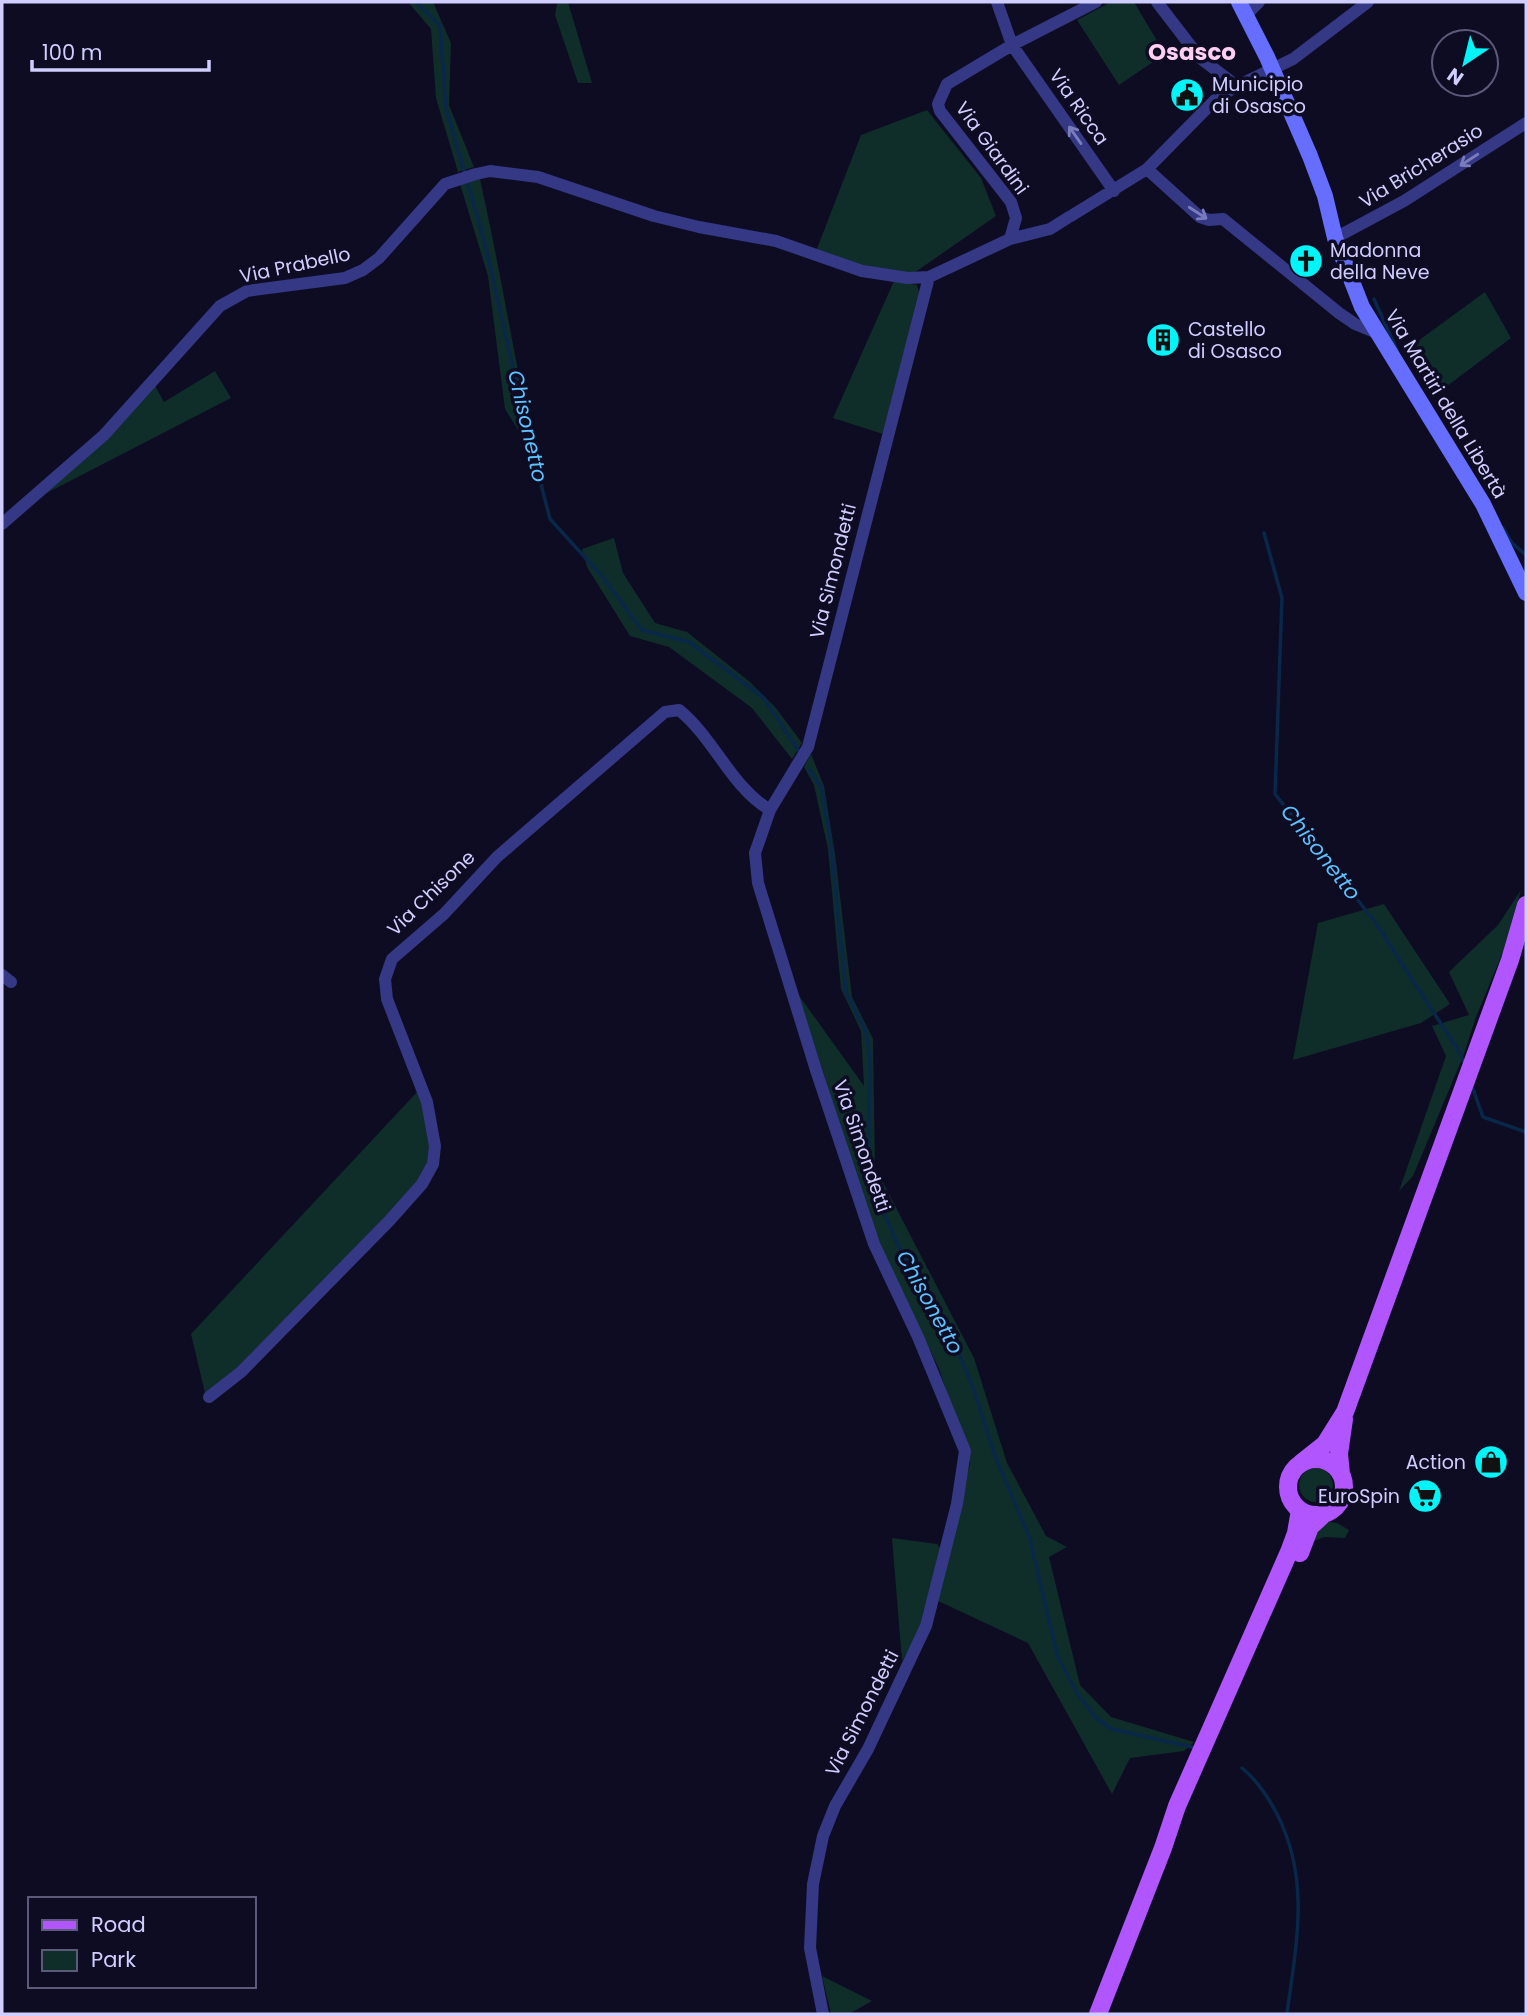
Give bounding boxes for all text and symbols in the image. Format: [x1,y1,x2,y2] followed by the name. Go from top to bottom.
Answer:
[32,28,208,72] scale bar
[1430,28,1500,98] north arrow
[1148,36,1236,68] district label: Osasco
[42,38,102,67] text: 100 m
[1442,61,1469,92] text: N
[1043,63,1115,151] street label: Via Ricca
[1212,71,1306,120] place label: Municipio di Osasco
[1168,76,1206,114] public building icon: Municipio di Osasco
[949,96,1035,200] street label: Via Giardini
[1354,117,1488,215] street label: Via Bricherasio
[1068,126,1082,145] one-way arrow
[1459,153,1479,167] one-way arrow
[1188,207,1208,221] one-way arrow
[1330,237,1429,286] place label: Madonna della Neve
[237,240,353,290] street label: Via Prabello
[1287,242,1325,280] church icon: Madonna della Neve
[1379,304,1513,504] street label: Via Martiri della Libertà
[1188,316,1282,365] place label: Castello di Osasco
[1144,321,1182,359] building icon: Castello di Osasco
[501,367,555,485] water label: Chisonetto
[803,501,863,641] street label: Via Simondetti
[1274,798,1368,906] water label: Chisonetto
[381,844,481,942] street label: Via Chisone
[827,1076,897,1216] street label: Via Simondetti
[890,1245,970,1359] water label: Chisonetto
[1472,1443,1510,1481] shop icon: Action
[1406,1449,1466,1476] place label: Action
[1406,1477,1444,1515] supermarket icon: EuroSpin
[1318,1483,1400,1510] place label: EuroSpin
[819,1645,905,1781] street label: Via Simondetti
[28,1897,256,1988] legend
[91,1910,146,1939] text: Road
[91,1945,136,1974] text: Park

